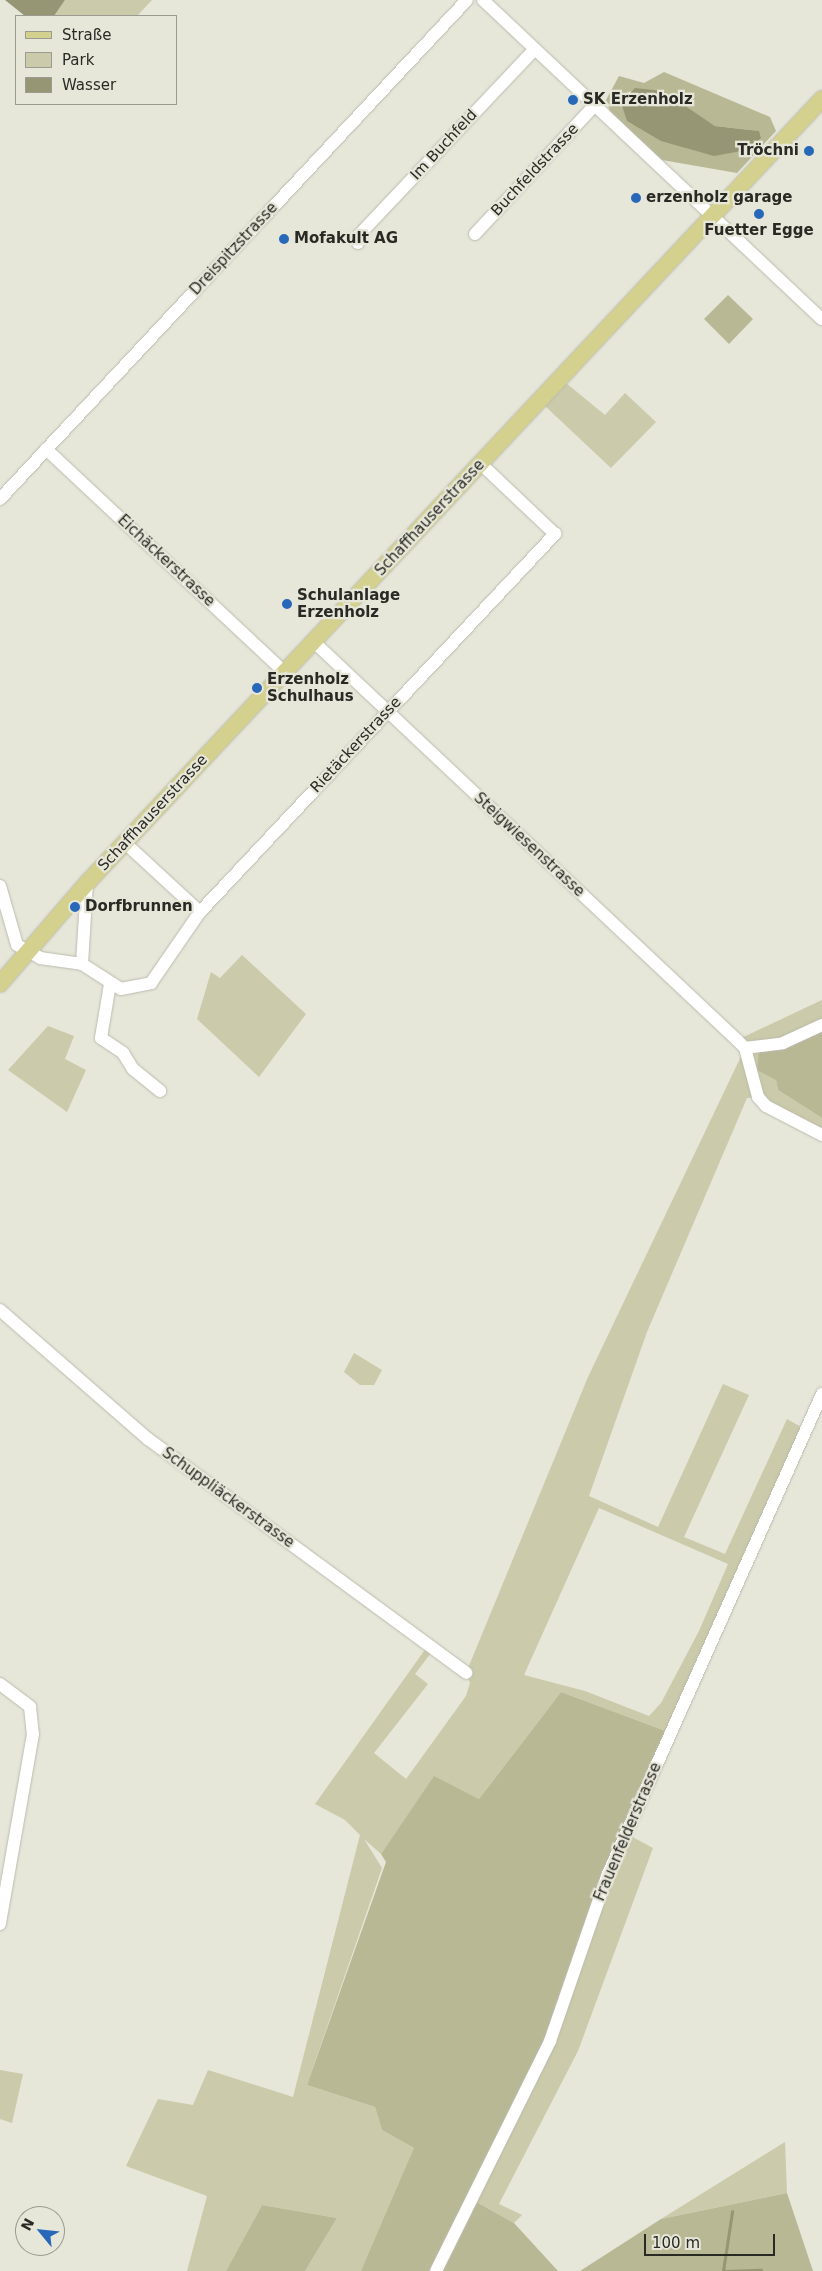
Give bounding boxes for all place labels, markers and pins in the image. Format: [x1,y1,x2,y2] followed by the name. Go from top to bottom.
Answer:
[583,91,693,109] place label: SK Erzenholz
[567,94,579,106] marker: SK Erzenholz
[737,142,799,160] place label: Tröchni
[803,145,815,157] marker: Tröchni
[646,189,793,207] place label: erzenholz garage
[630,192,642,204] marker: erzenholz garage
[753,208,765,220] marker: Fuetter Egge
[704,222,814,240] place label: Fuetter Egge
[294,230,398,248] place label: Mofakult AG
[278,233,290,245] marker: Mofakult AG
[297,586,400,621] place label: Schulanlage Erzenholz
[281,598,293,610] marker: Schulanlage Erzenholz
[267,670,354,705] place label: Erzenholz Schulhaus
[251,682,263,694] marker: Erzenholz Schulhaus
[85,898,193,916] place label: Dorfbrunnen
[69,901,81,913] marker: Dorfbrunnen

